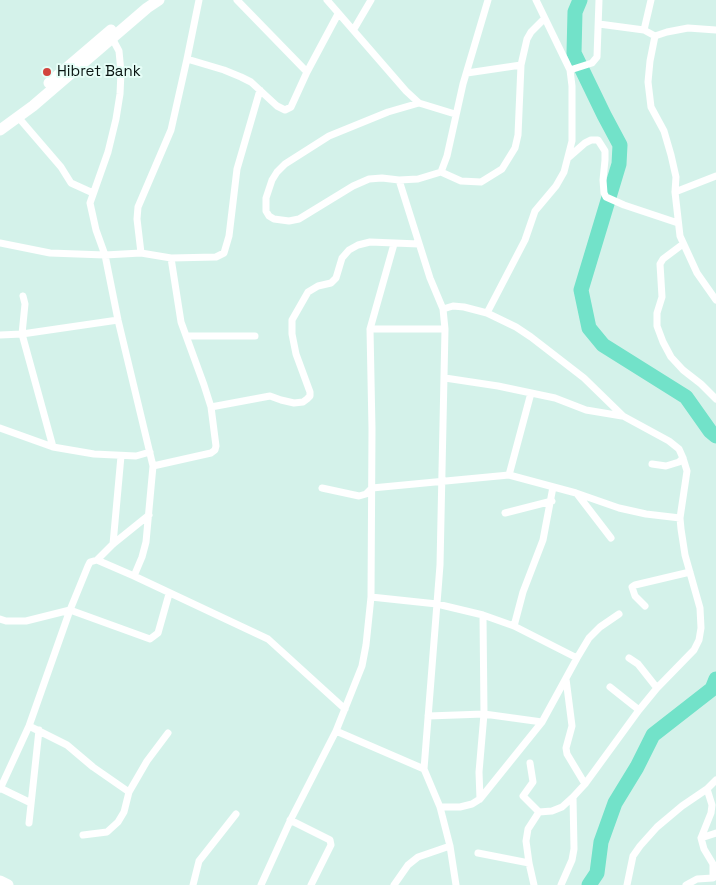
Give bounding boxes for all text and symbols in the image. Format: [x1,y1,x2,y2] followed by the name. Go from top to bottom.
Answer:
[57,63,141,81] place label: Hibret Bank
[41,66,53,78] marker: Hibret Bank

